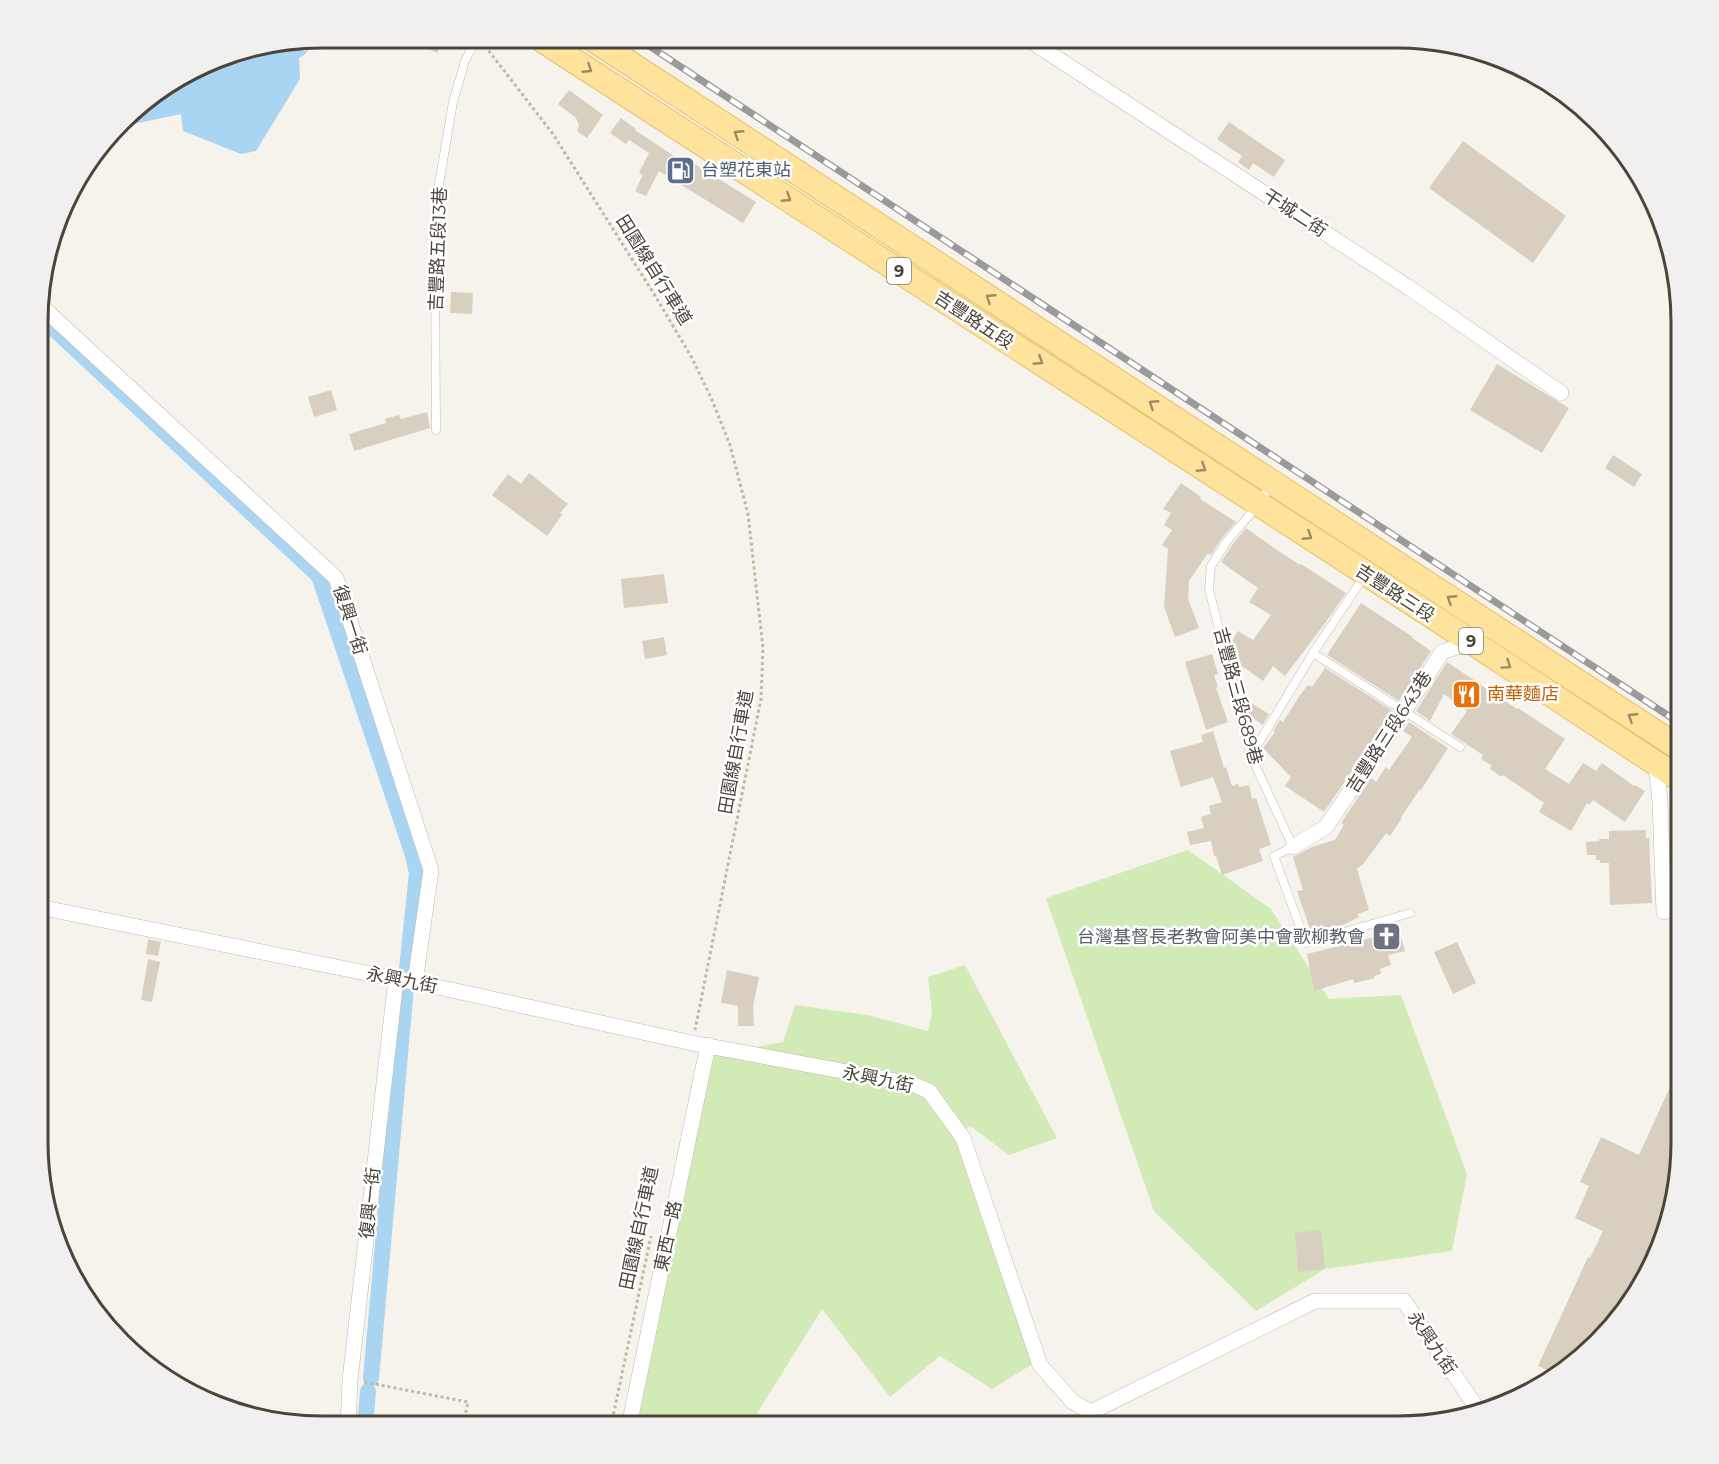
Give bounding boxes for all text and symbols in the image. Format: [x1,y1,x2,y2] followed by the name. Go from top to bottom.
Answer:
[582,62,592,74] one-way arrow
[734,130,745,141] one-way arrow
[664,154,696,186] fuel station icon: 台塑花東站
[701,159,791,181] place label: 台塑花東站
[1259,184,1331,242] street label: 干城二街
[425,186,451,312] street label: 吉豐路五段13巷
[781,191,791,203] one-way arrow
[611,211,697,329] street label: 田園線自行車道
[887,258,911,284] road number: 9
[930,286,1018,354] street label: 吉豐路五段
[985,294,996,305] one-way arrow
[1032,354,1043,365] one-way arrow
[1149,400,1159,412] one-way arrow
[1196,460,1207,471] one-way arrow
[1301,529,1312,540] one-way arrow
[1351,559,1439,627] street label: 吉豐路三段
[328,582,372,658] street label: 復興一街
[1447,596,1458,607] one-way arrow
[1209,625,1267,767] street label: 吉豐路三段689巷
[1459,628,1483,654] road number: 9
[1500,658,1511,669] one-way arrow
[1341,667,1437,797] street label: 吉豐路三段643巷
[1450,678,1482,710] restaurant icon: 南華麵店
[1487,683,1559,705] place label: 南華麵店
[714,688,758,816] street label: 田園線自行車道
[1628,713,1639,724] one-way arrow
[1370,921,1402,953] church icon: 台灣基督長老教會阿美中會歌柳教會
[1077,926,1365,948] place label: 台灣基督長老教會阿美中會歌柳教會
[365,962,439,998] street label: 永興九街
[840,1061,916,1097] street label: 永興九街
[615,1164,663,1292] street label: 田園線自行車道
[355,1166,385,1240] street label: 復興一街
[650,1198,686,1274] street label: 東西一路
[1403,1307,1461,1379] street label: 永興九街

